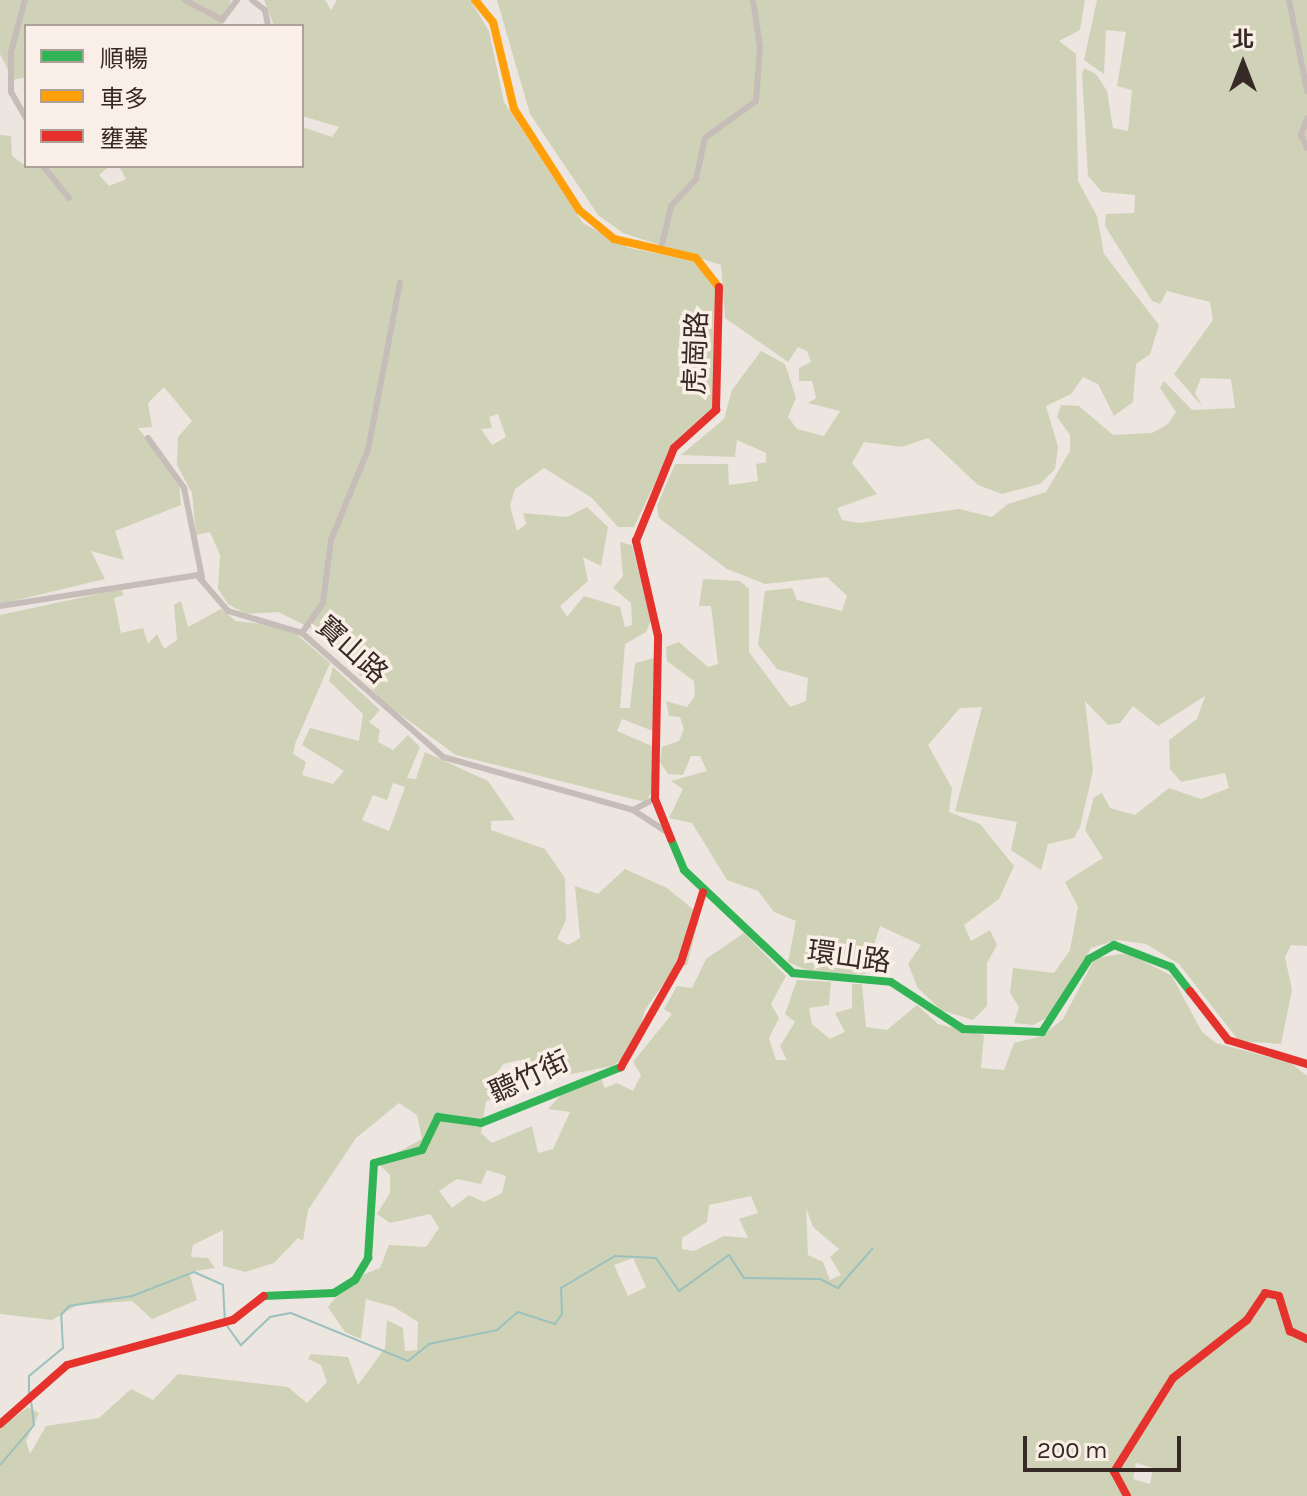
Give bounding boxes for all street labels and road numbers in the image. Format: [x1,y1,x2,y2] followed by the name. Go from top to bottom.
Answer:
[678,310,714,396] street label: 虎崗路
[310,609,394,691] street label: 寶山路
[805,935,893,979] street label: 環山路
[484,1044,574,1110] street label: 聽竹街

